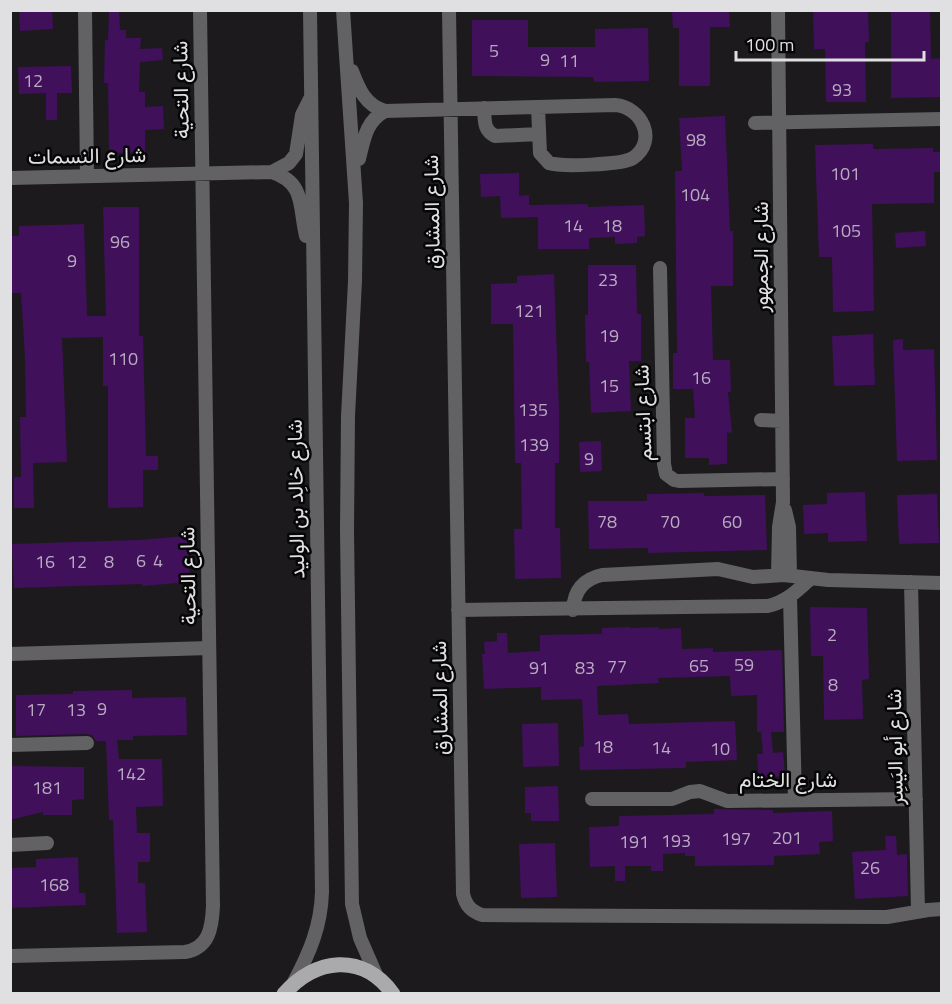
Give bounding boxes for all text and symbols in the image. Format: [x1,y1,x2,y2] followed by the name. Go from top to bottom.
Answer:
[736,24,924,62] scale bar
[745,31,794,58] text: 100 m
[489,37,499,64] house number: 5
[163,41,197,139] street label: شارع التحية
[540,46,550,73] house number: 9
[559,47,579,74] house number: 11
[23,67,43,94] house number: 12
[832,76,852,103] house number: 93
[686,126,706,153] house number: 98
[27,138,147,172] street label: شارع النسمات
[414,155,448,269] street label: شارع المشارق
[830,160,860,187] house number: 101
[680,181,710,208] house number: 104
[744,201,776,314] street label: شارع الجمهور
[563,212,583,239] house number: 14
[602,212,622,239] house number: 18
[831,217,861,244] house number: 105
[110,228,130,255] house number: 96
[67,247,77,274] house number: 9
[598,266,618,293] house number: 23
[514,297,544,324] house number: 121
[599,322,619,349] house number: 19
[108,345,138,372] house number: 110
[624,364,660,462] street label: شارع ابتسم
[691,364,711,391] house number: 16
[599,372,619,399] house number: 15
[518,396,548,423] house number: 135
[278,419,312,579] street label: شارع خالِد بن الوليد
[519,431,549,458] house number: 139
[584,445,594,472] house number: 9
[597,508,617,535] house number: 78
[660,508,680,535] house number: 70
[722,508,742,535] house number: 60
[170,527,204,625] street label: شارع التحية
[136,547,146,574] house number: 6
[153,547,163,574] house number: 4
[35,548,55,575] house number: 16
[67,548,87,575] house number: 12
[104,548,114,575] house number: 8
[827,621,837,648] house number: 2
[422,641,456,755] street label: شارع المشارق
[734,651,754,678] house number: 59
[689,652,709,679] house number: 65
[607,653,627,680] house number: 77
[529,654,549,681] house number: 91
[575,654,595,681] house number: 83
[828,671,838,698] house number: 8
[877,689,911,806] street label: شارع أبو اليَسِر
[97,695,107,722] house number: 9
[26,696,46,723] house number: 17
[66,696,86,723] house number: 13
[593,733,613,760] house number: 18
[651,734,671,761] house number: 14
[710,735,730,762] house number: 10
[116,760,146,787] house number: 142
[739,763,837,795] street label: شارع الختام
[32,774,62,801] house number: 181
[772,824,802,851] house number: 201
[721,825,751,852] house number: 197
[661,827,691,854] house number: 193
[619,828,649,855] house number: 191
[860,854,880,881] house number: 26
[39,871,69,898] house number: 168

